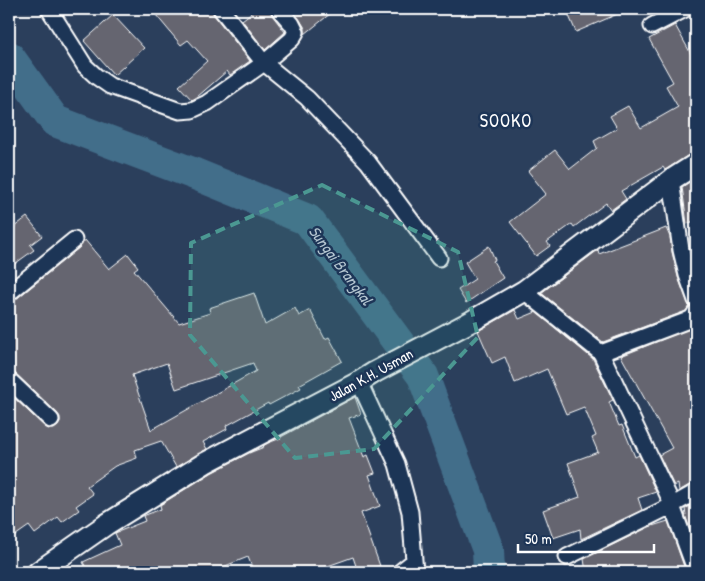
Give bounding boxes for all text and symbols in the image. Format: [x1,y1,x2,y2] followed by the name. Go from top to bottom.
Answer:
[480,108,532,133] district label: SOOKO
[304,221,378,310] water label: Sungai Brangkal
[325,343,417,406] street label: Jalan K.H. Usman
[518,521,654,553] scale bar
[525,528,552,549] text: 50 m

